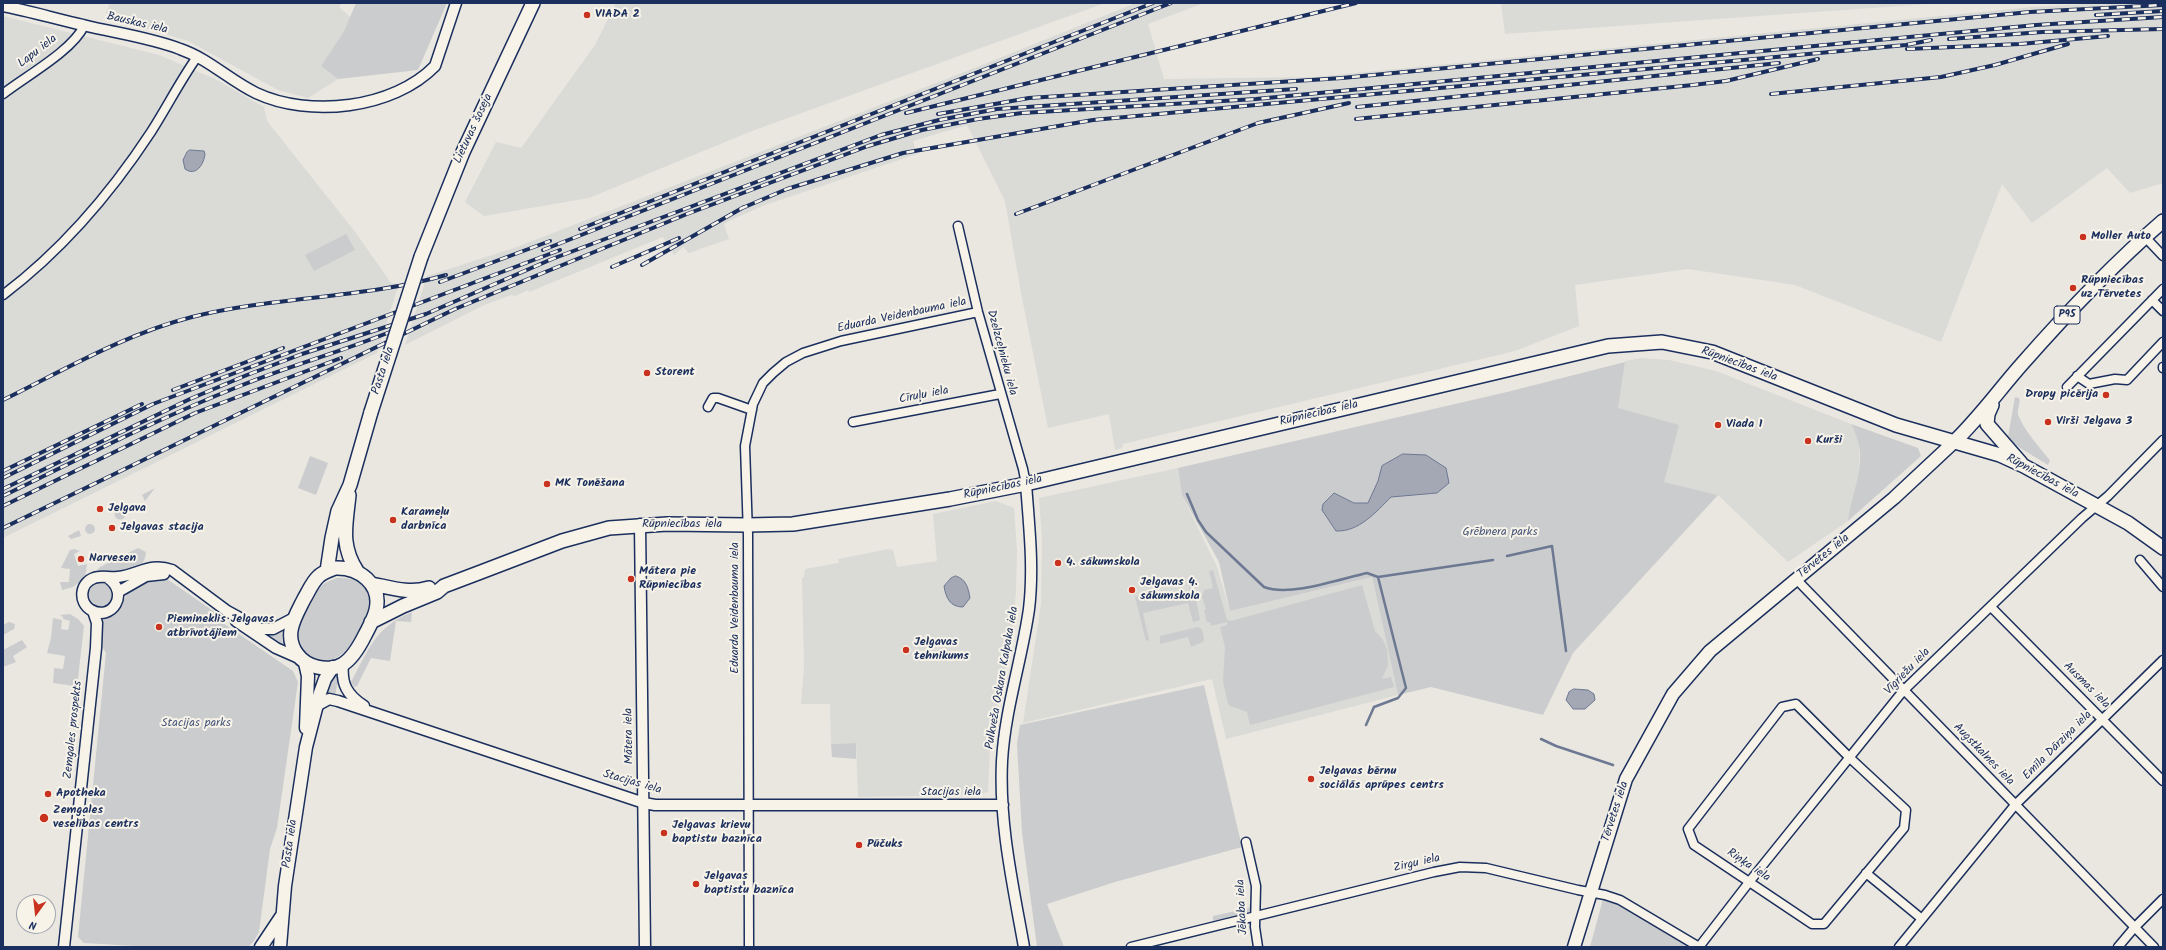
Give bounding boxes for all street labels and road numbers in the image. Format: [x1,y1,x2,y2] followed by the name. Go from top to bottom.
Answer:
[105,10,169,38] street label: Bauskas iela
[16,32,60,72] street label: Lapu iela
[452,92,496,166] street label: Lietuvas šoseja
[836,295,968,337] street label: Eduarda Veidenbauma iela
[2054,306,2080,324] road number: P95
[983,309,1019,397] street label: Dzelzceļnieku iela
[370,345,398,397] street label: Pasta iela
[1699,345,1779,385] street label: Rūpniecības iela
[898,384,950,408] street label: Cīruļu iela
[1278,398,1360,430] street label: Rūpniecības iela
[2003,452,2081,502] street label: Rūpniecības iela
[962,473,1044,503] street label: Rūpniecības iela
[642,518,722,532] street label: Rūpniecības iela
[1795,532,1853,582] street label: Tērvetes iela
[729,542,743,674] street label: Eduarda Veidenbauma iela
[983,605,1023,751] street label: Pulkveža Oskara Kalpaka iela
[1882,646,1934,698] street label: Vīgriežu iela
[2060,660,2112,712] street label: Ausmas iela
[62,680,86,780] street label: Zemgales prospekts
[622,708,638,764] street label: Mātera iela
[2020,708,2096,784] street label: Emīla Dārziņa iela
[1950,721,2016,789] street label: Augstkalnes iela
[601,768,663,798] street label: Stacijas iela
[1599,780,1633,844] street label: Tērvetes iela
[921,786,981,800] street label: Stacijas iela
[280,819,302,869] street label: Pasta iela
[1723,846,1773,886] street label: Riņķa iela
[1392,852,1442,876] street label: Zirgu iela
[1234,879,1252,935] street label: Jēkaba iela

